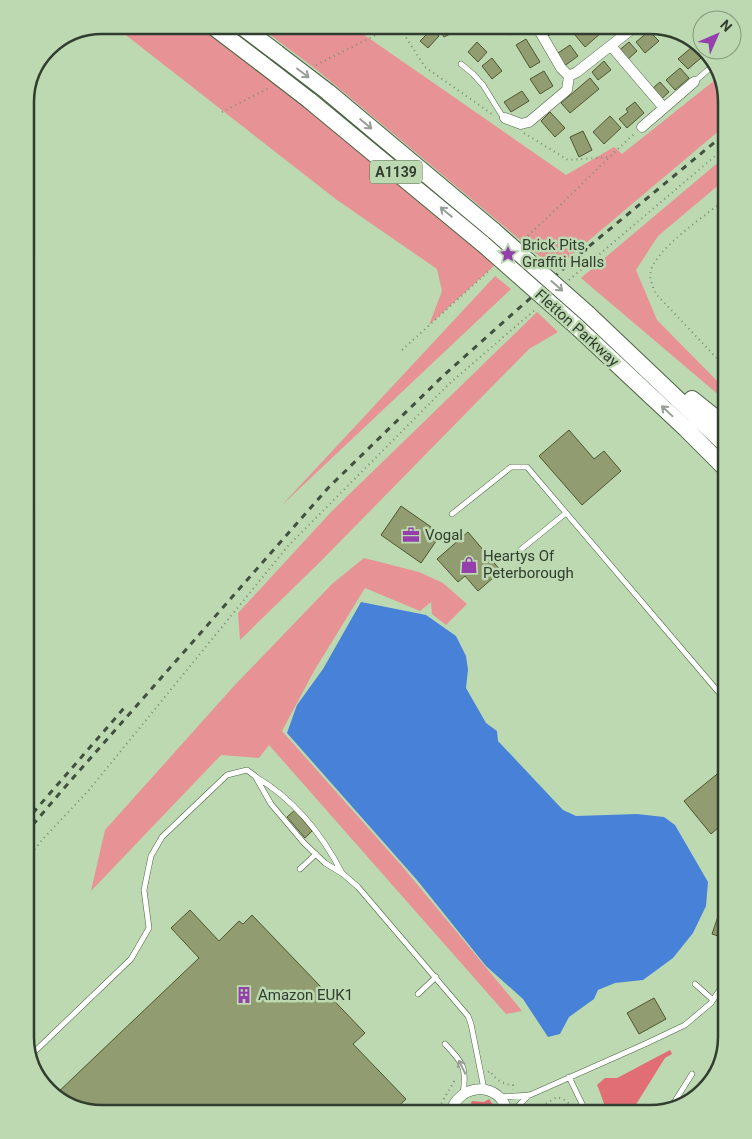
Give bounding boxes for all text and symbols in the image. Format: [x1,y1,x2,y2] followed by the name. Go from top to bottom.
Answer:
[692,10,742,60] north arrow
[717,17,735,35] text: N
[296,67,309,78] one-way arrow
[359,118,372,129] one-way arrow
[370,160,422,183] road number: A1139
[439,207,452,218] one-way arrow
[522,236,604,271] place label: Brick Pits, Graffiti Halls
[498,244,518,264] place icon: Brick Pits, Graffiti Halls
[551,281,564,292] one-way arrow
[531,286,623,370] street label: Fletton Parkway
[661,405,673,417] one-way arrow
[401,525,421,545] office icon: Vogal
[425,526,463,544] place label: Vogal
[483,547,574,582] place label: Heartys Of Peterborough
[459,555,479,575] shop icon: Heartys Of Peterborough
[234,985,254,1005] building icon: Amazon EUK1
[258,986,353,1004] place label: Amazon EUK1
[456,1059,466,1074] one-way arrow

